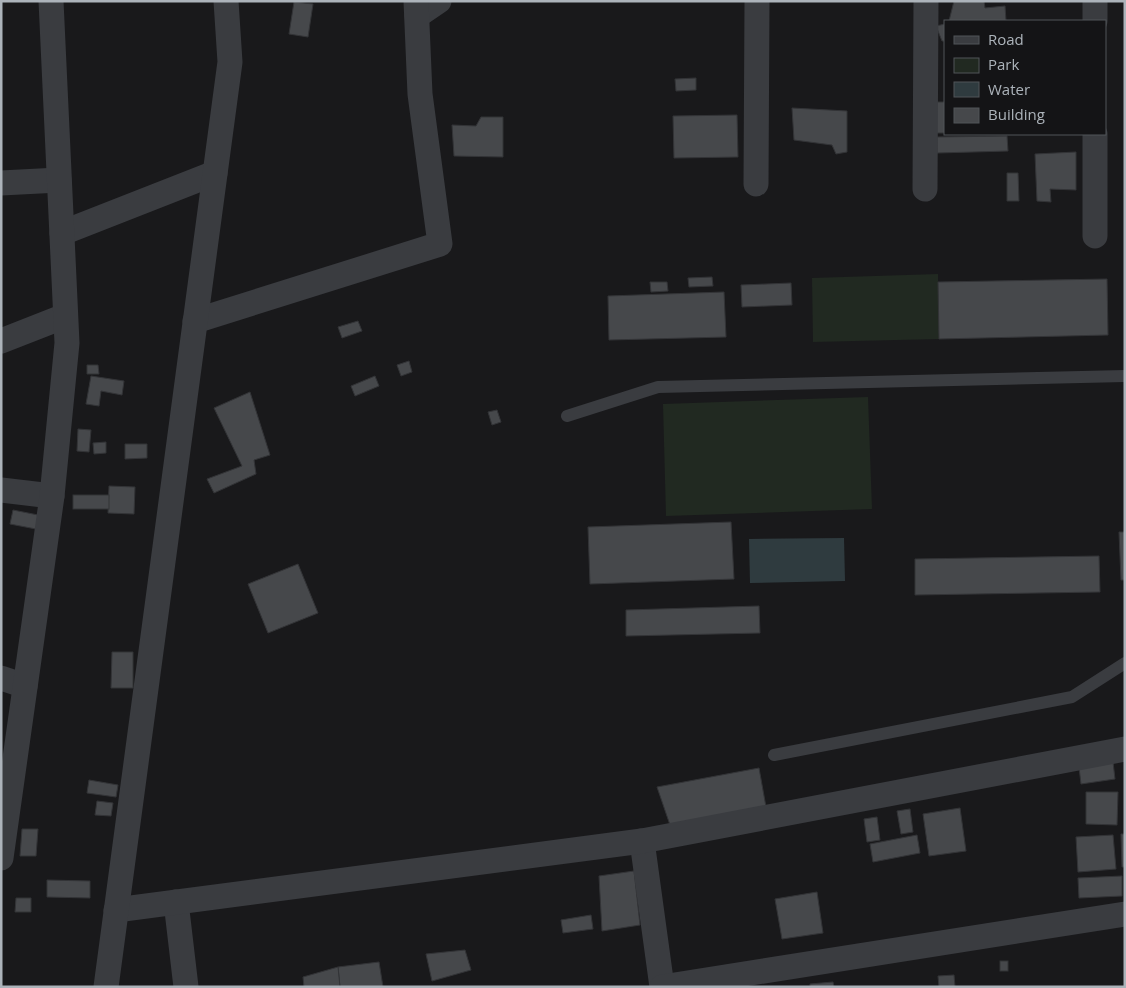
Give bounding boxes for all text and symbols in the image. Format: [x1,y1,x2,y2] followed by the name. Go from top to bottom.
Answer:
[944,20,1106,135] legend
[988,29,1024,49] text: Road
[988,54,1019,74] text: Park
[988,79,1030,99] text: Water
[988,104,1045,124] text: Building

